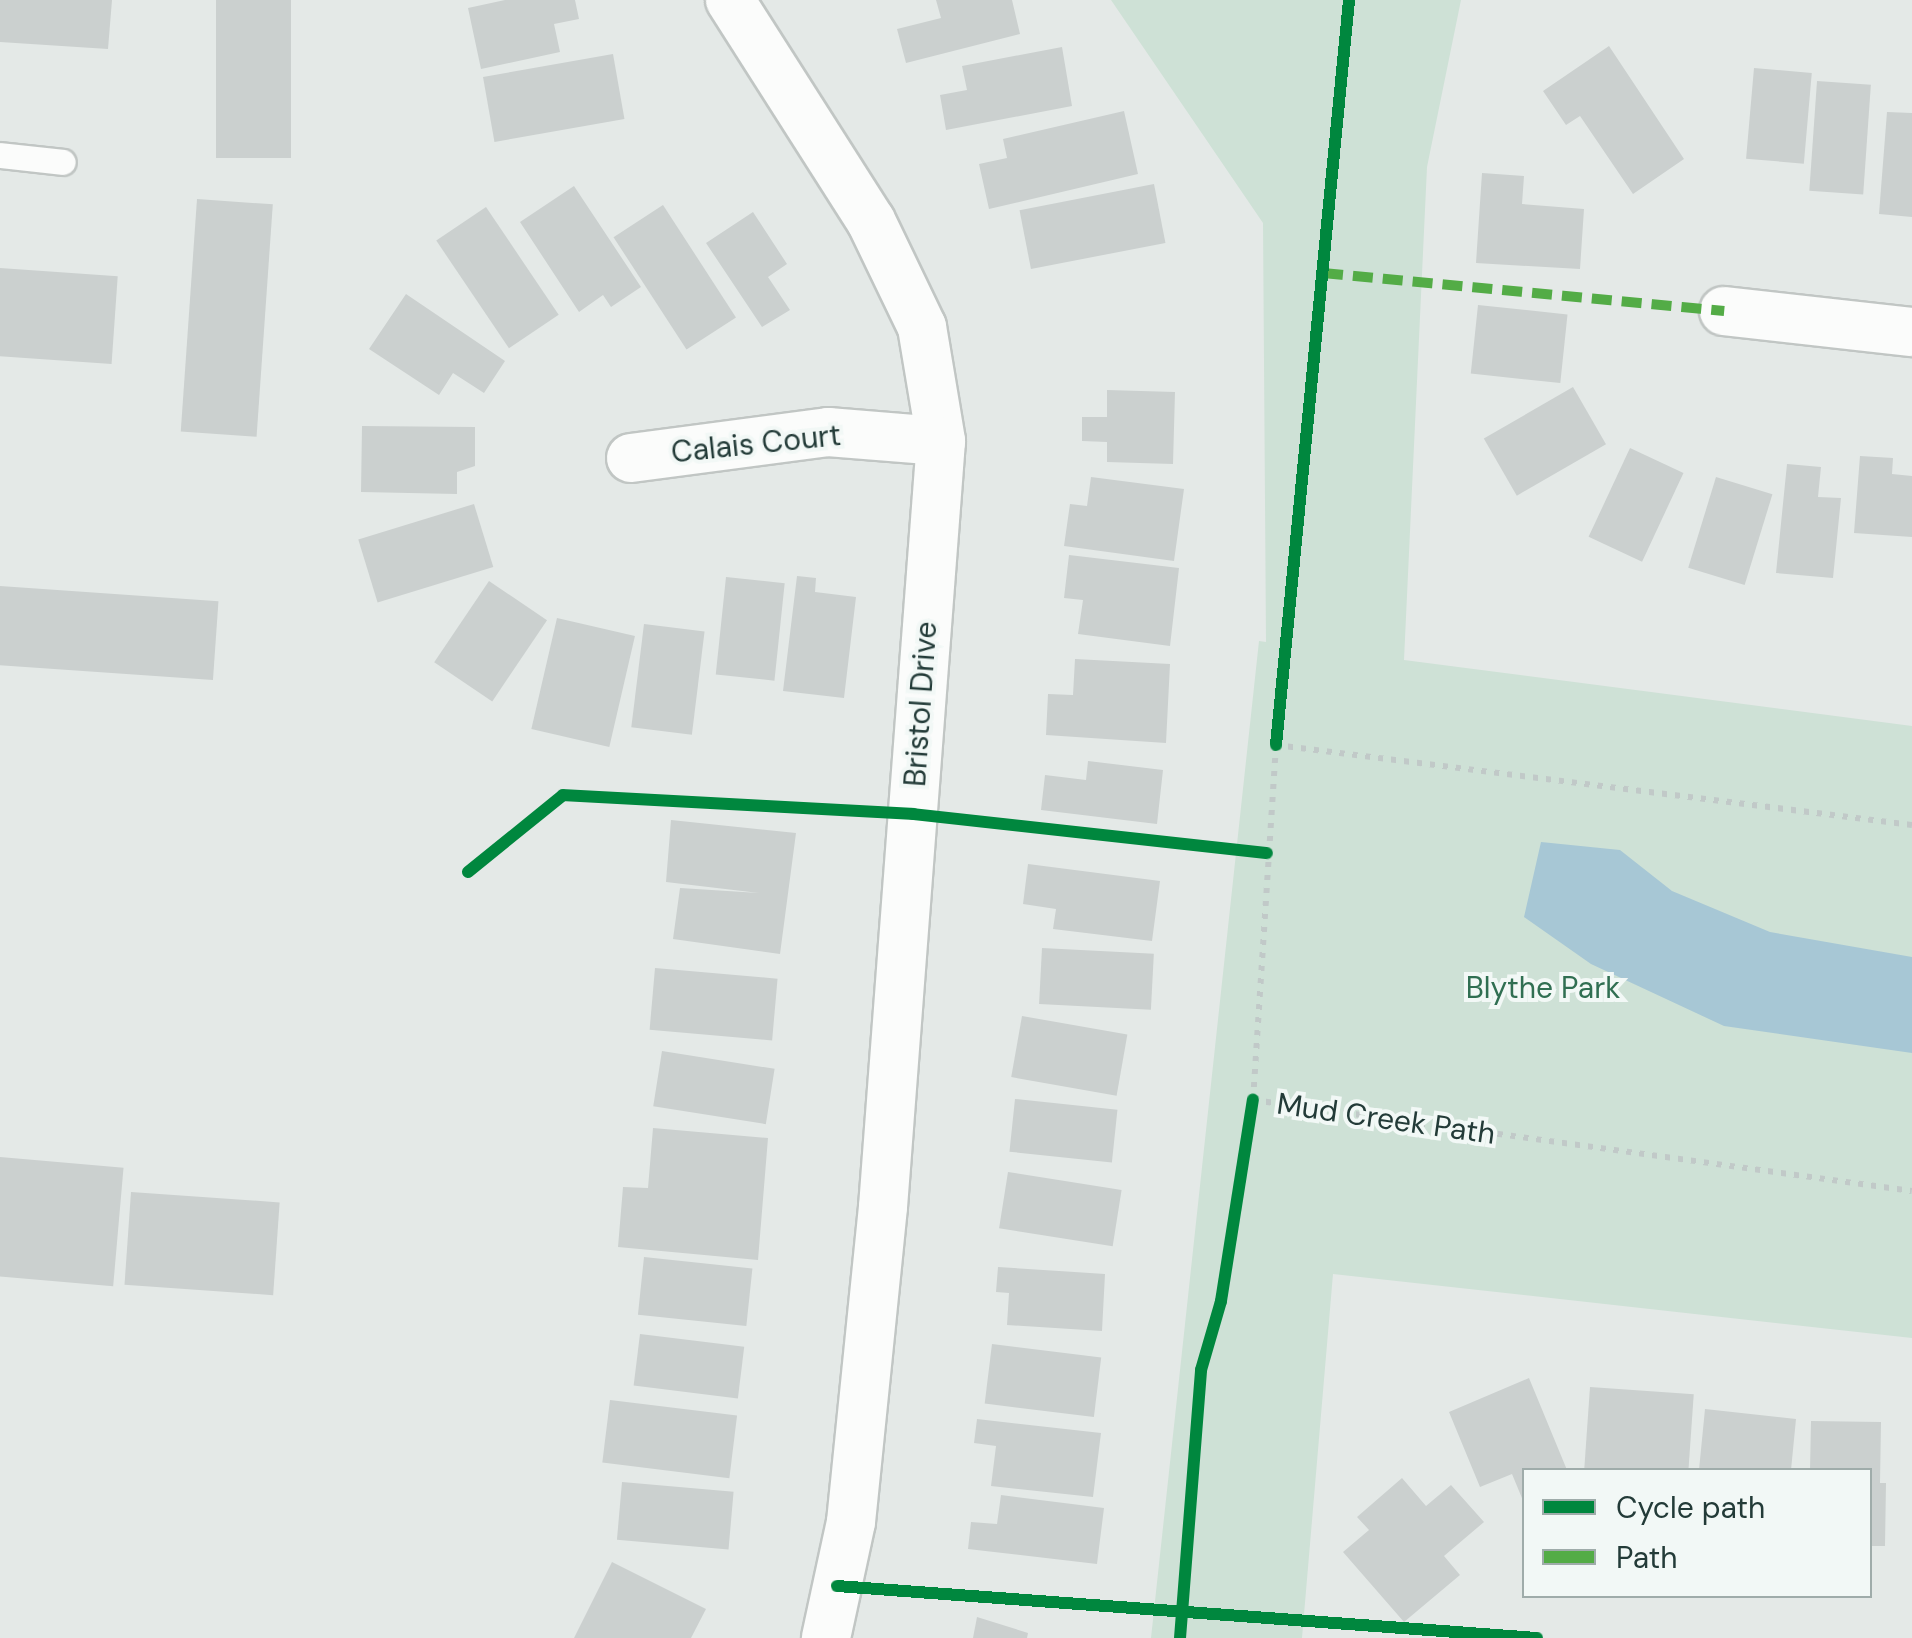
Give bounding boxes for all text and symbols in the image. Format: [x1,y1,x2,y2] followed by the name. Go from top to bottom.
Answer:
[669,417,843,471] street label: Calais Court
[897,620,945,788] street label: Bristol Drive
[1466,970,1620,1006] park label: Blythe Park
[1275,1086,1497,1152] street label: Mud Creek Path
[1522,1468,1872,1598] legend
[1616,1488,1765,1527] text: Cycle path
[1616,1538,1678,1577] text: Path

